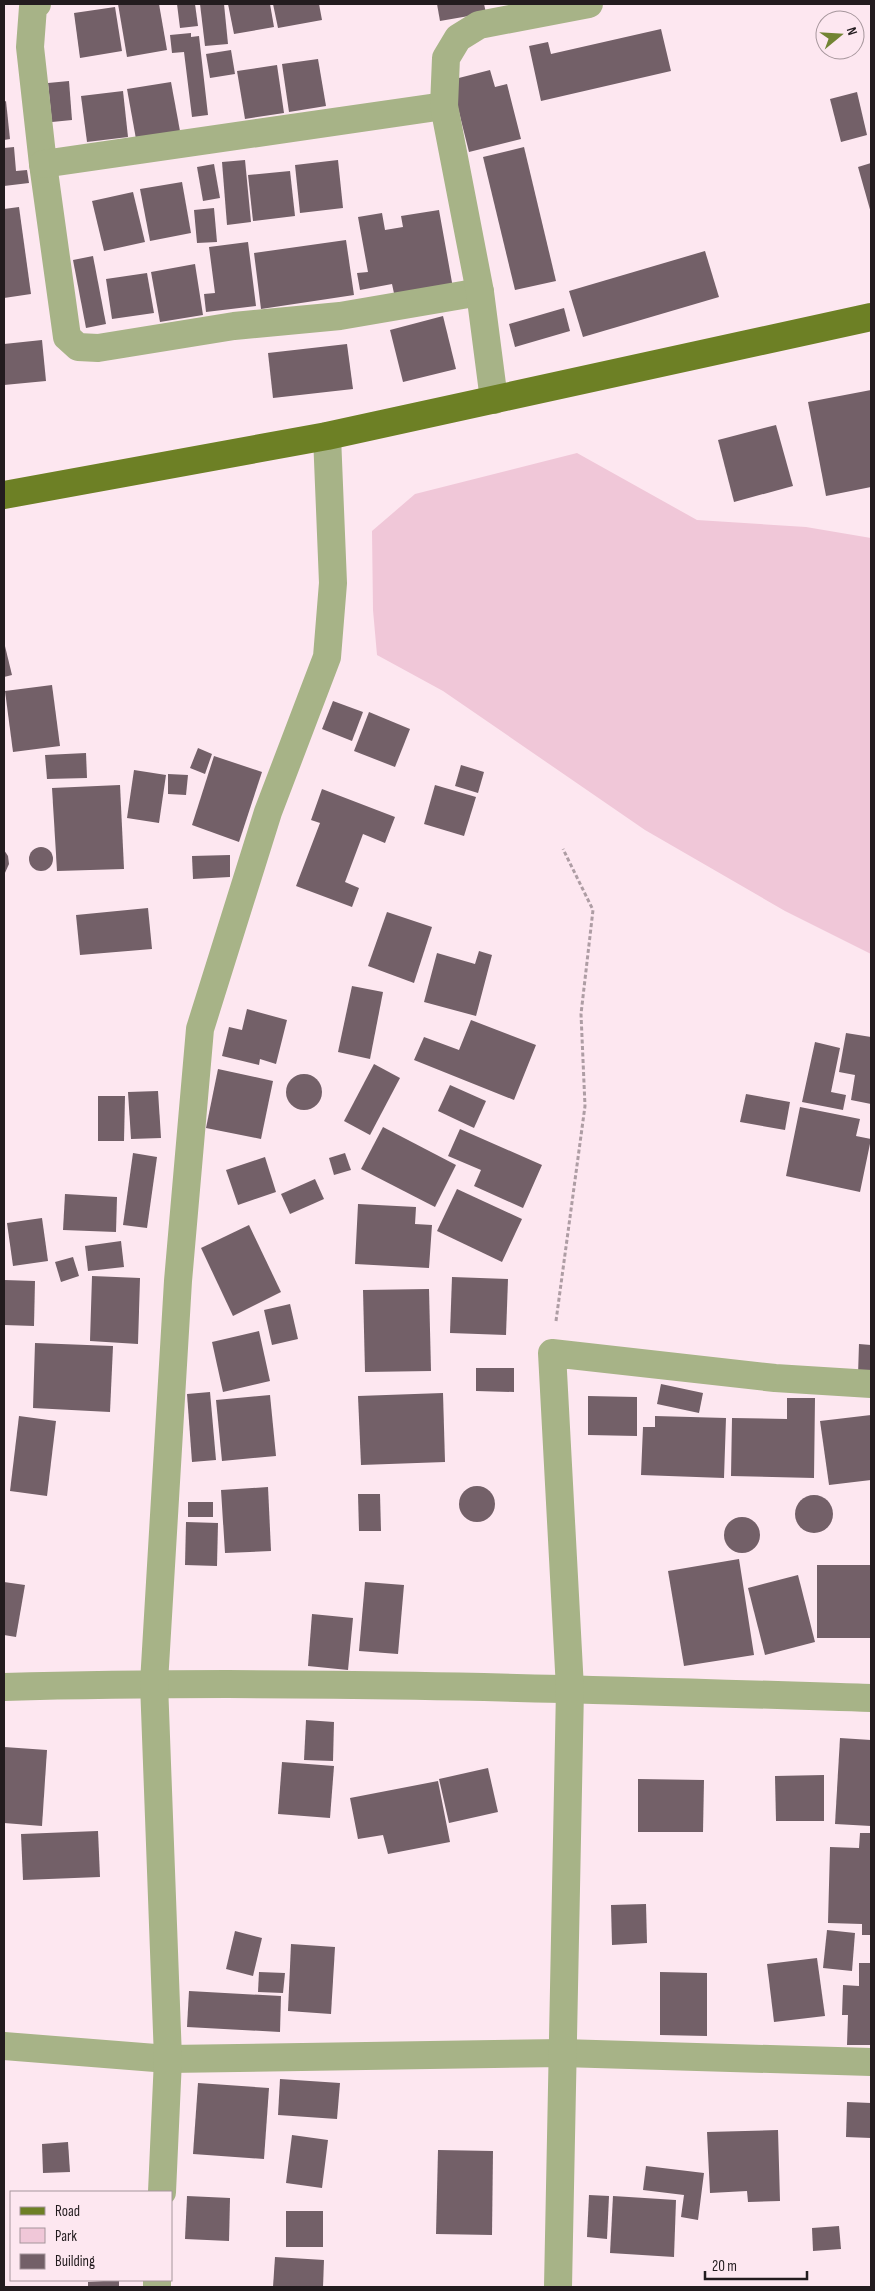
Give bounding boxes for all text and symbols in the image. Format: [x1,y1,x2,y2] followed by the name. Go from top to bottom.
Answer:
[815,10,865,60] north arrow
[843,25,861,37] text: N
[10,2191,172,2281] legend
[55,2202,80,2221] text: Road
[55,2227,77,2246] text: Park
[705,2248,808,2280] scale bar
[55,2252,95,2271] text: Building
[712,2257,737,2276] text: 20 m

